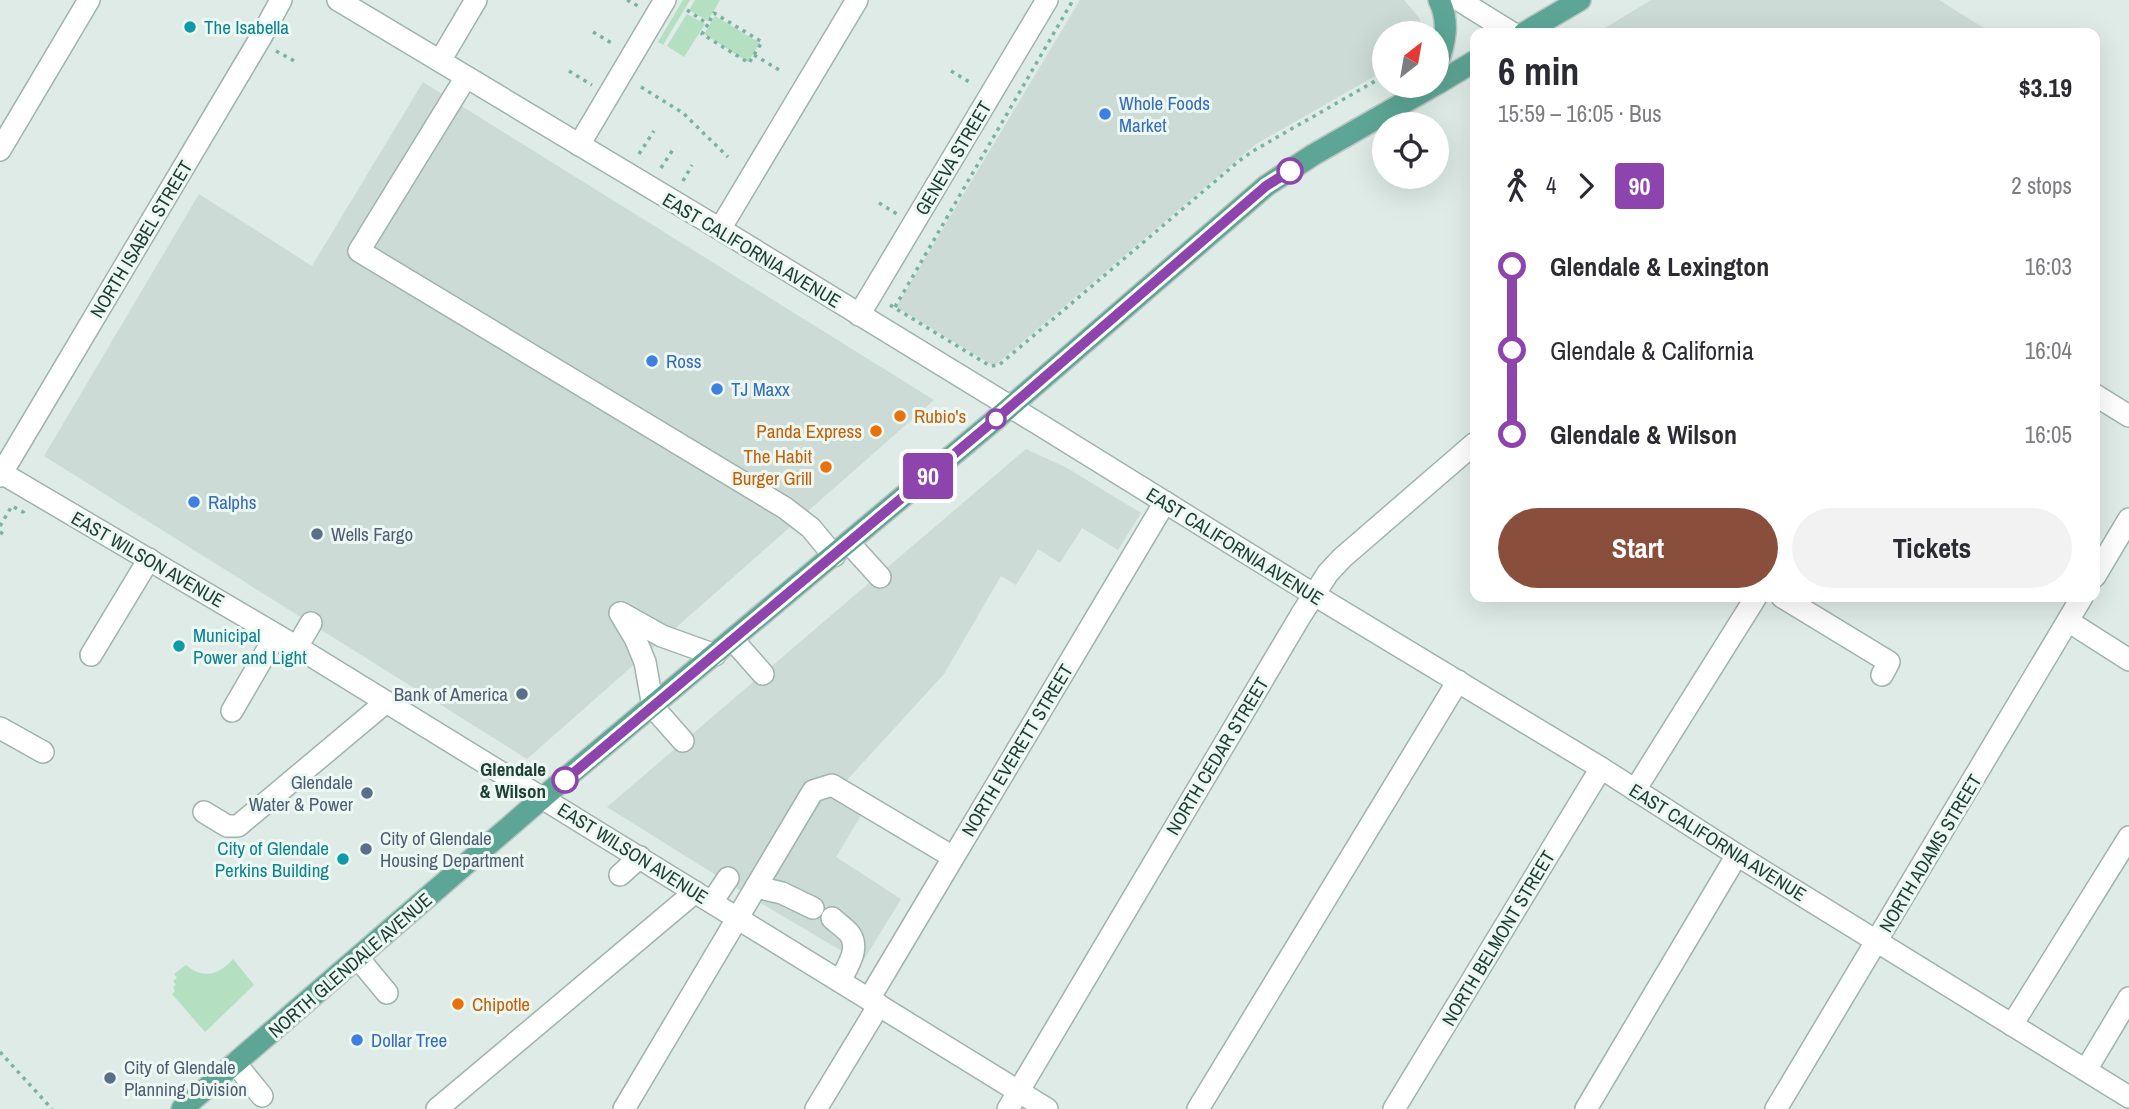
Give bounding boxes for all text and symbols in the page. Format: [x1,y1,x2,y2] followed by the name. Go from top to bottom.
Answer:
[204,14,289,40] place label: The Isabella
[182,19,198,35] marker: The Isabella
[1372,21,1449,98] north arrow
[1372,21,1449,189] map controls
[1498,46,1579,97] text: 6 min
[2019,70,2072,105] text: $3.19
[1119,90,1210,138] place label: Whole Foods Market
[909,96,998,220] street label: GENEVA STREET
[1498,98,1662,129] text: 15:59 – 16:05 · Bus
[1097,106,1113,122] marker: Whole Foods Market
[1372,112,1449,189] button: locate
[84,155,199,323] street label: NORTH ISABEL STREET
[1277,158,1303,184] unlabelled marker
[1498,167,1536,205] icon: walk
[1567,167,1605,205] icon: forward
[1546,170,1557,201] text: 4
[1629,170,1650,202] text: 90
[2011,170,2072,201] text: 2 stops
[658,186,846,314] street label: EAST CALIFORNIA AVENUE
[1550,249,1769,284] text: Glendale & Lexington
[2025,251,2072,282] text: 16:03
[1550,333,1754,368] text: Glendale & California
[2025,335,2072,366] text: 16:04
[666,348,702,374] place label: Ross
[644,353,660,369] marker: Ross
[731,376,790,402] place label: TJ Maxx
[709,381,725,397] marker: TJ Maxx
[914,403,967,429] place label: Rubio's
[892,408,908,424] marker: Rubio's
[986,409,1006,429] unlabelled marker
[1550,417,1737,452] text: Glendale & Wilson
[756,418,862,444] place label: Panda Express
[2025,419,2072,450] text: 16:05
[868,423,884,439] marker: Panda Express
[732,443,813,491] place label: The Habit Burger Grill
[897,453,960,499] line badge: 90
[818,459,834,475] marker: The Habit Burger Grill
[917,460,939,492] text: 90
[1142,481,1328,611] street label: EAST CALIFORNIA AVENUE
[208,489,257,515] place label: Ralphs
[186,494,202,510] marker: Ralphs
[67,505,229,613] street label: EAST WILSON AVENUE
[1498,508,1778,588] button: Start
[1792,508,2072,588] button: Tickets
[331,521,413,547] place label: Wells Fargo
[309,526,325,542] marker: Wells Fargo
[193,622,307,670] place label: Municipal Power and Light
[171,638,187,654] marker: Municipal Power and Light
[955,659,1079,841] street label: NORTH EVERETT STREET
[1160,672,1275,840] street label: NORTH CEDAR STREET
[394,681,508,707] place label: Bank of America
[514,686,530,702] marker: Bank of America
[479,756,546,804] place label: Glendale & Wilson
[552,767,578,793] marker: Glendale & Wilson
[249,769,354,817] place label: Glendale Water & Power
[1873,769,1988,937] street label: NORTH ADAMS STREET
[1625,777,1811,907] street label: EAST CALIFORNIA AVENUE
[359,785,375,801] marker: Glendale Water & Power
[553,796,713,910] street label: EAST WILSON AVENUE
[380,825,524,873] place label: City of Glendale Housing Department
[215,835,329,883] place label: City of Glendale Perkins Building
[358,841,374,857] marker: City of Glendale Housing Department
[1435,845,1561,1031] street label: NORTH BELMONT STREET
[335,851,351,867] marker: City of Glendale Perkins Building
[263,887,437,1043] street label: NORTH GLENDALE AVENUE
[472,991,530,1017] place label: Chipotle
[450,996,466,1012] marker: Chipotle
[371,1027,447,1053] place label: Dollar Tree
[349,1032,365,1048] marker: Dollar Tree
[124,1054,247,1102] place label: City of Glendale Planning Division
[102,1070,118,1086] marker: City of Glendale Planning Division

